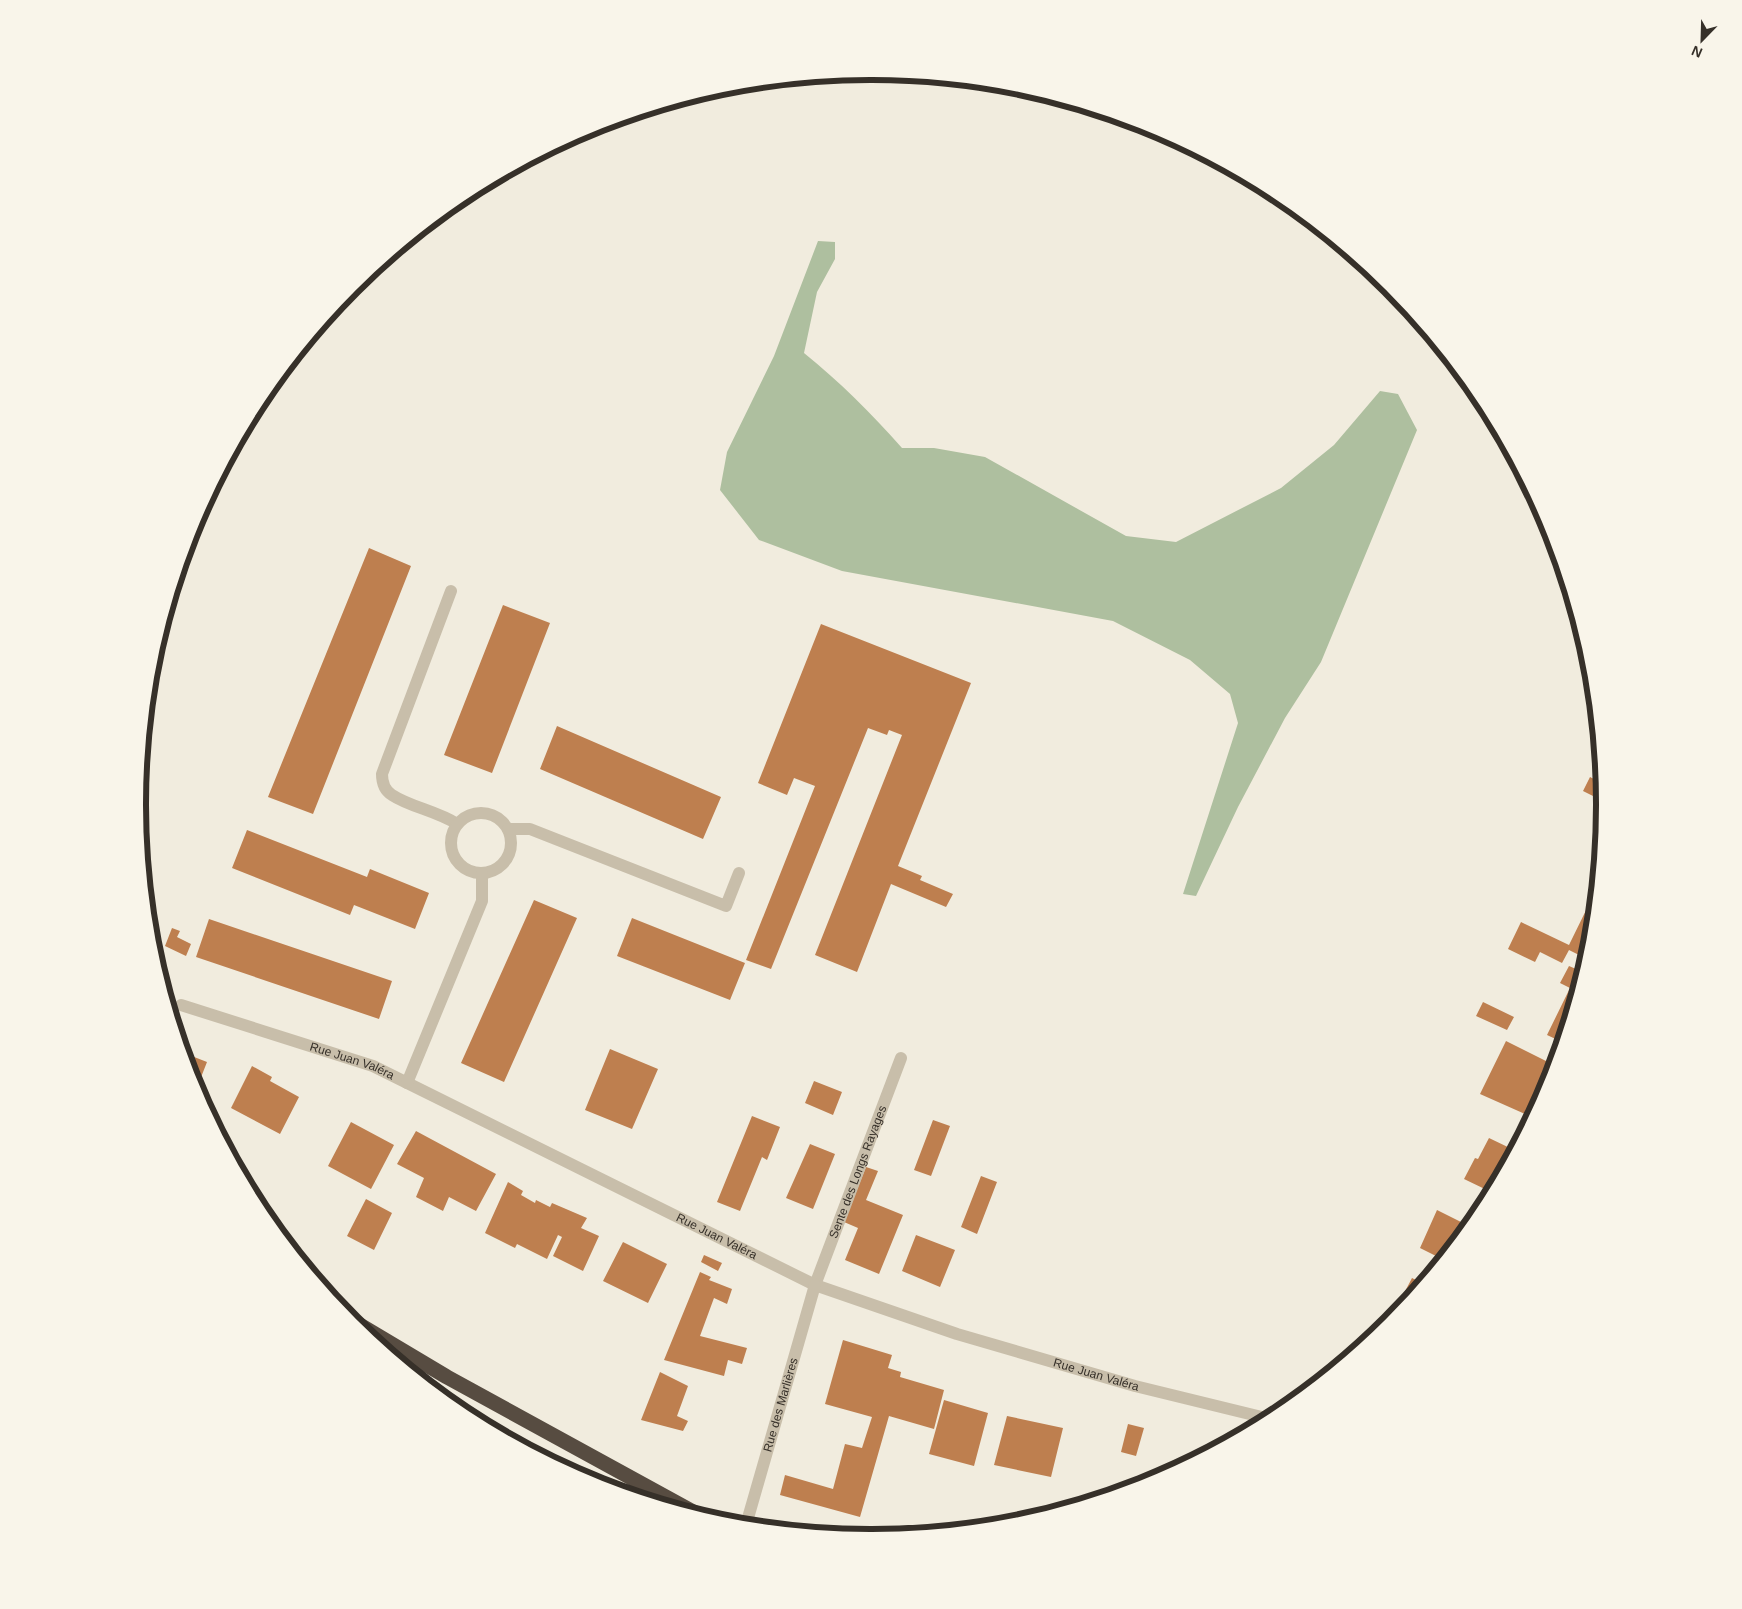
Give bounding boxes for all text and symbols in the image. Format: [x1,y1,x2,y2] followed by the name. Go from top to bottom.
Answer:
[1677,15,1727,65] north arrow
[1689,43,1705,61] text: N
[308,1039,397,1083] street label: Rue Juan Valéra
[826,1103,889,1240] street label: Sente des Longs Rayages
[674,1210,760,1262] street label: Rue Juan Valéra
[760,1356,801,1454] street label: Rue des Marlières
[1052,1356,1141,1394] street label: Rue Juan Valéra

